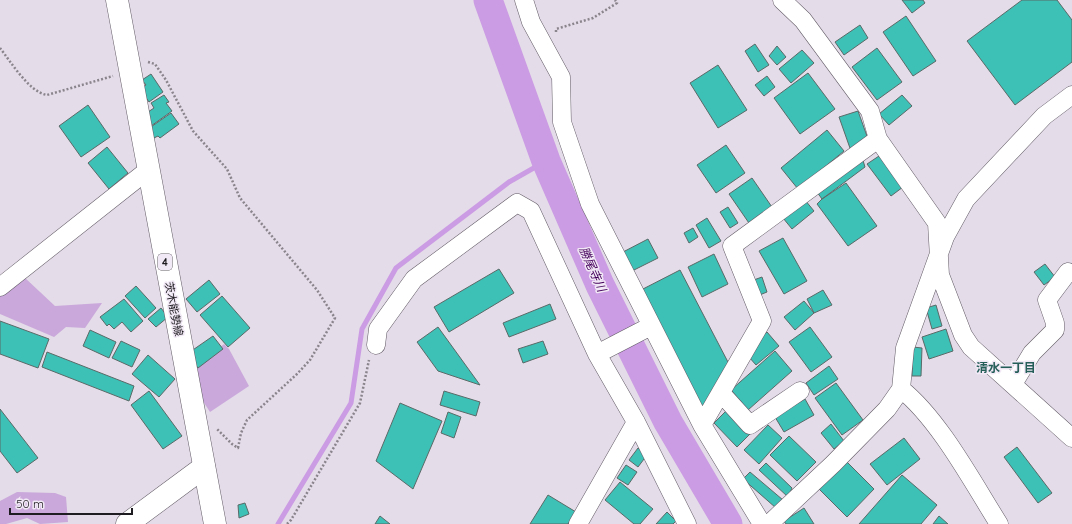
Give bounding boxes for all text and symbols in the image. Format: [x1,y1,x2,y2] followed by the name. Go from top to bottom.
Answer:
[576,244,610,296] water label: 勝尾寺川
[158,254,172,270] road number: 4
[162,281,186,337] street label: 茨木能勢線
[976,360,1036,375] district label: 清水一丁目
[10,490,132,516] scale bar
[16,496,44,511] text: 50 m

